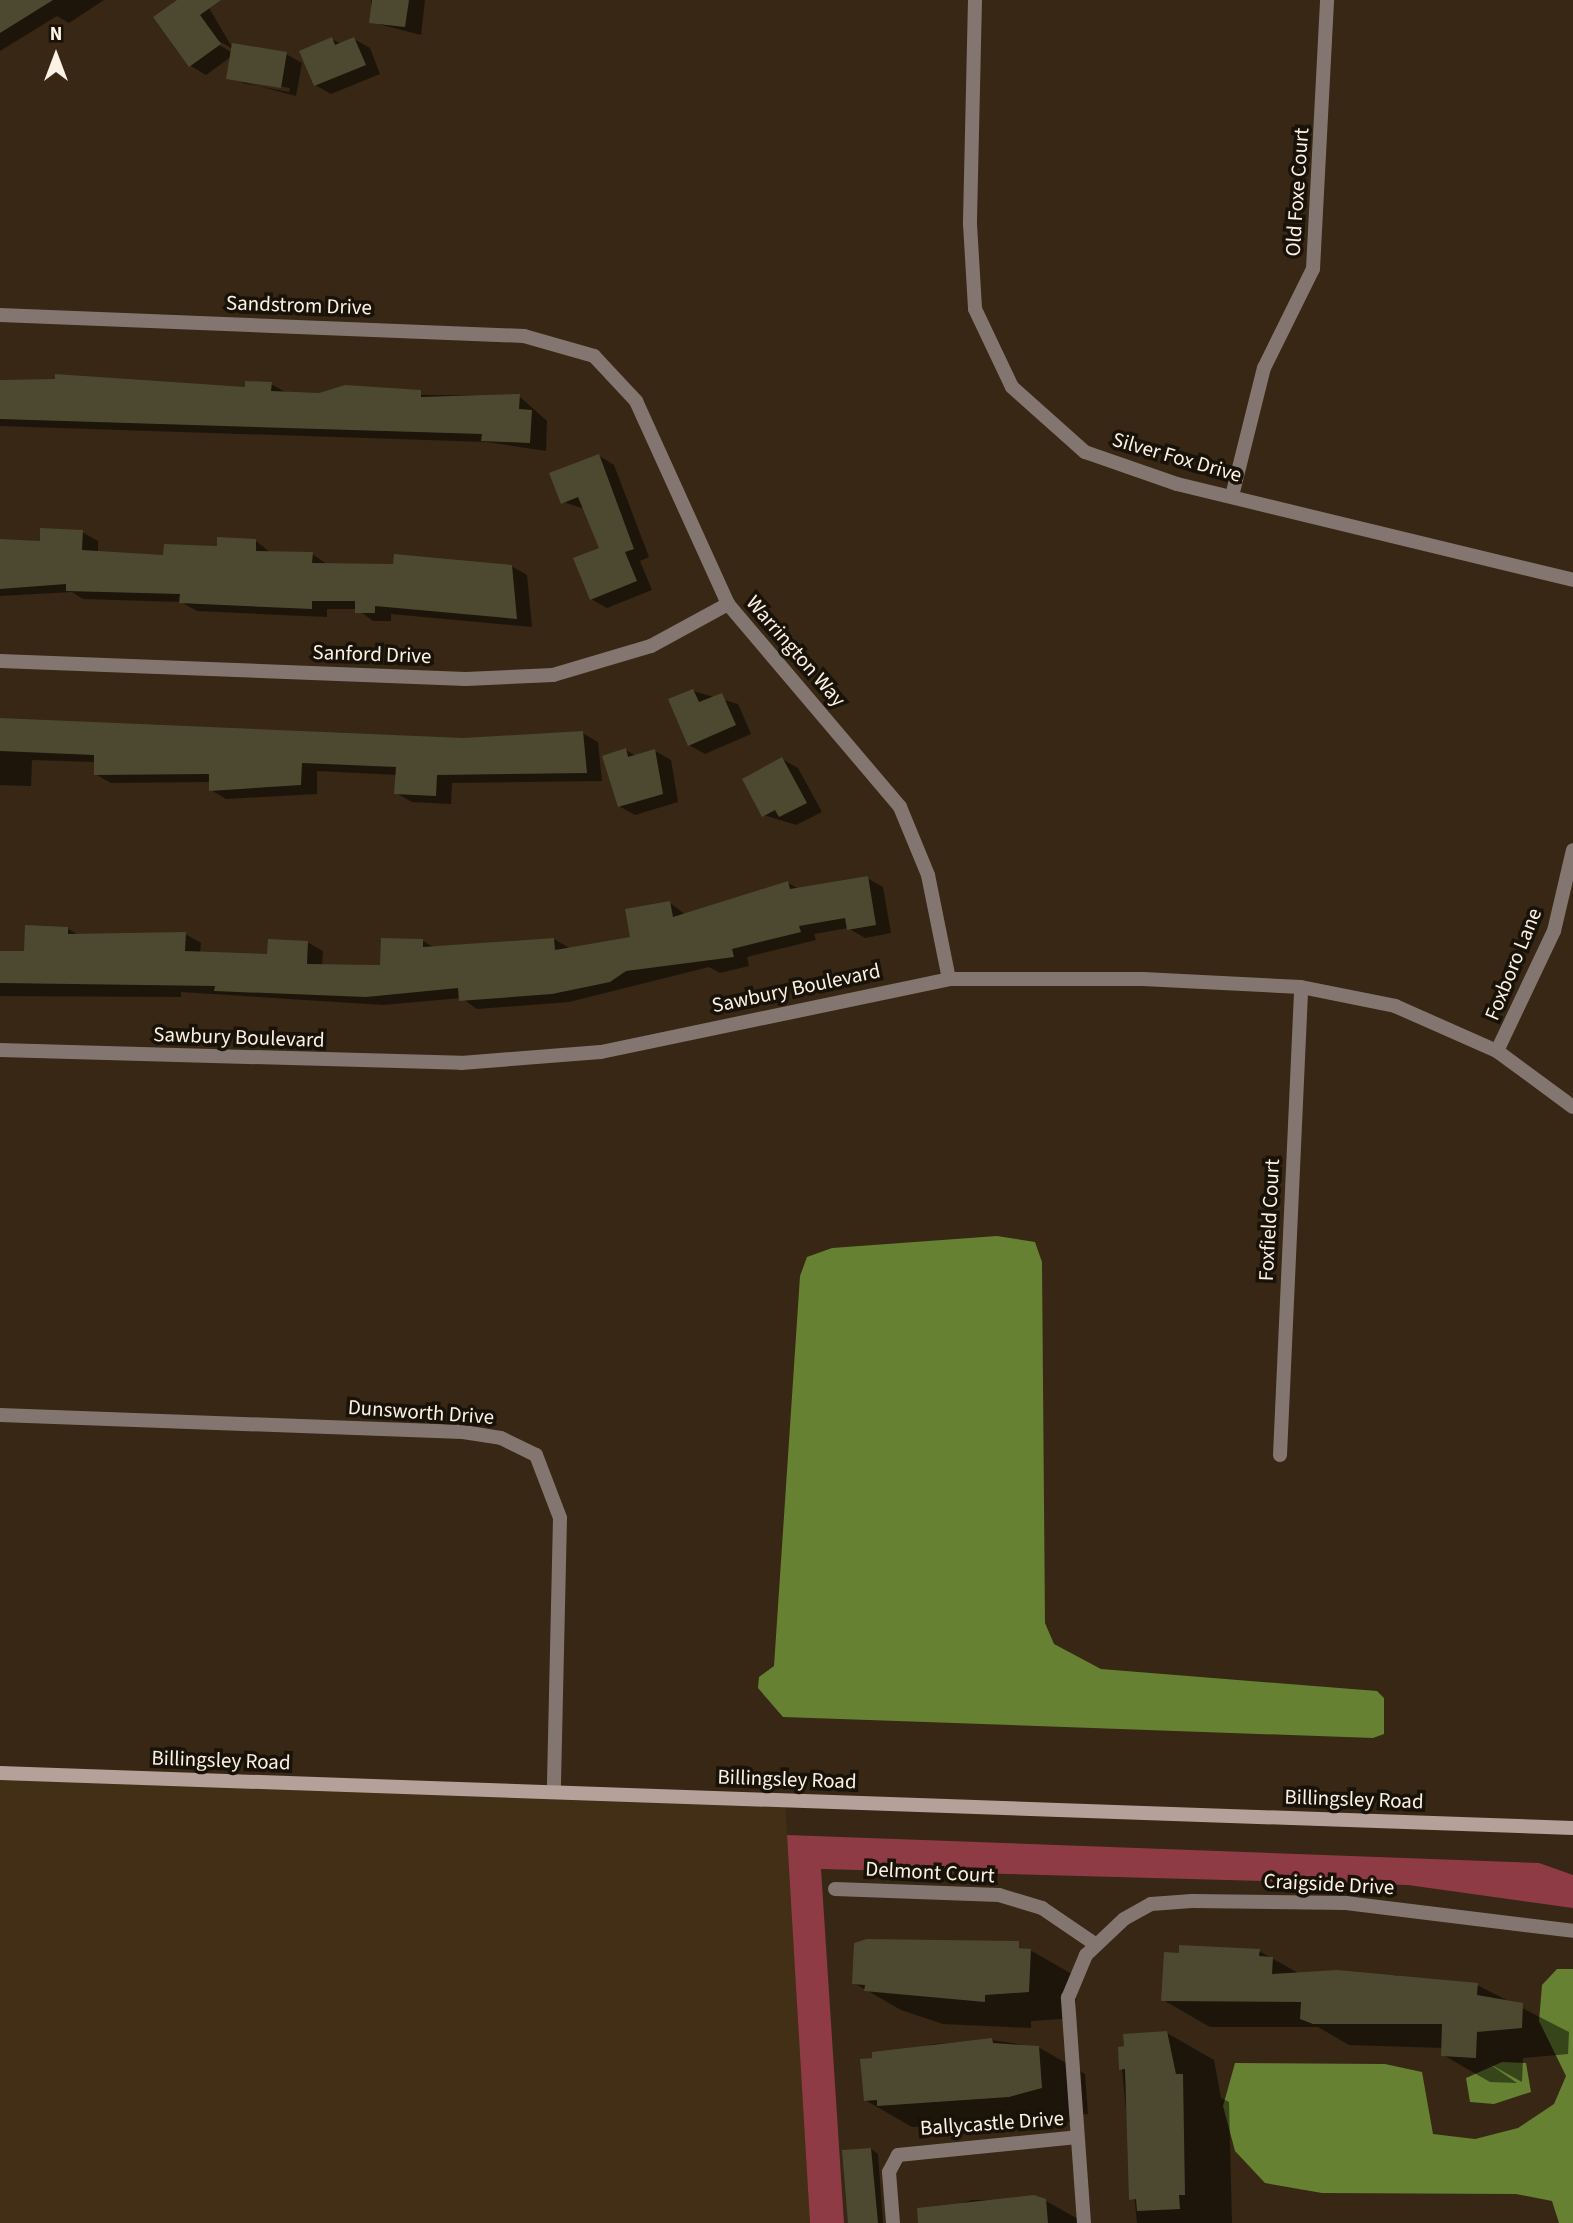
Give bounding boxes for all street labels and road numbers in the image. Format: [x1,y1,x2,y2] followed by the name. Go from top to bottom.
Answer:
[1280,127,1314,257] street label: Old Foxe Court
[226,290,372,320] street label: Sandstrom Drive
[1109,426,1245,488] street label: Silver Fox Drive
[741,590,851,712] street label: Warrington Way
[312,639,432,669] street label: Sanford Drive
[1479,904,1547,1024] street label: Foxboro Lane
[710,958,882,1018] street label: Sawbury Boulevard
[153,1021,325,1053] street label: Sawbury Boulevard
[1253,1158,1285,1282] street label: Foxfield Court
[347,1394,495,1430] street label: Dunsworth Drive
[151,1745,291,1775] street label: Billingsley Road
[717,1764,857,1794] street label: Billingsley Road
[1284,1784,1424,1814] street label: Billingsley Road
[865,1856,995,1888] street label: Delmont Court
[1263,1868,1395,1900] street label: Craigside Drive
[919,2105,1065,2141] street label: Ballycastle Drive

